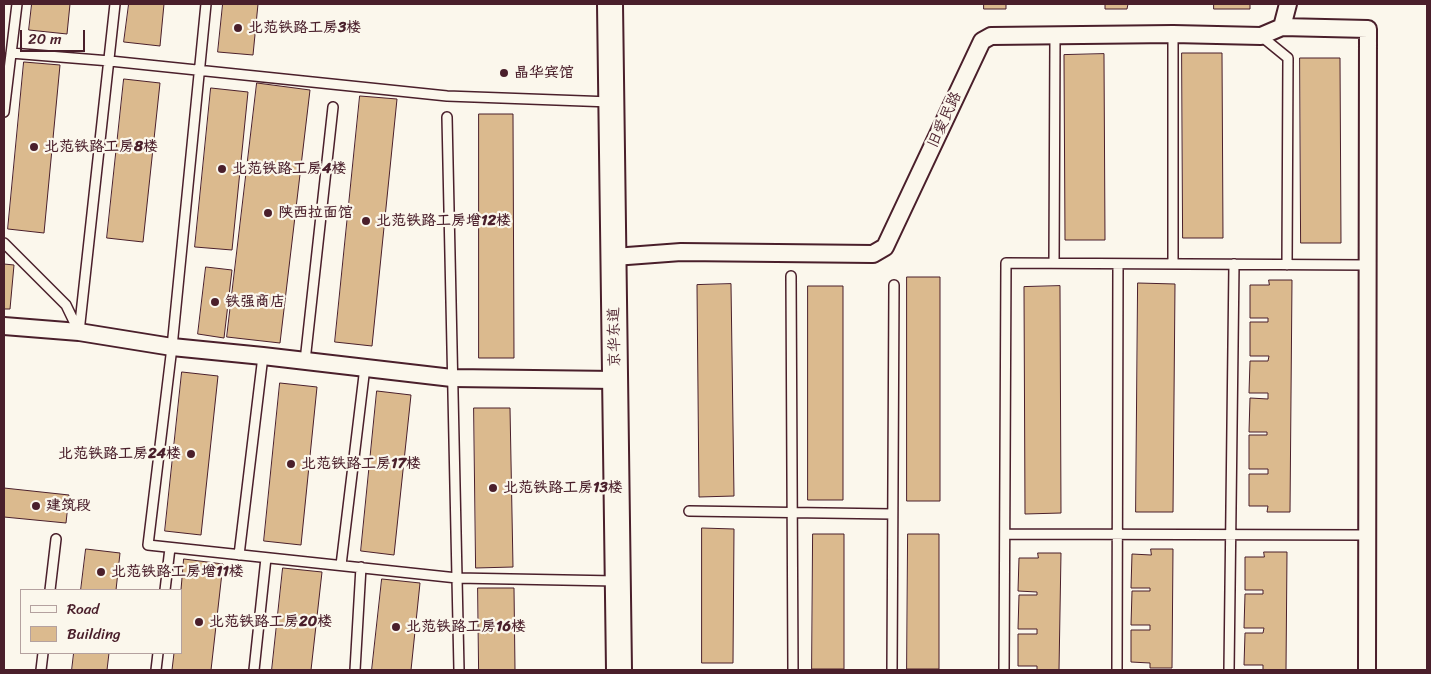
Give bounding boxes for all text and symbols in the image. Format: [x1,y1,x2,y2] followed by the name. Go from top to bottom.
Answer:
[248,19,361,37] place label: 北范铁路工房3楼
[22,20,88,52] scale bar
[232,22,244,34] marker: 北范铁路工房3楼
[28,26,62,52] text: 20 m
[514,64,574,82] place label: 晶华宾馆
[498,67,510,79] marker: 晶华宾馆
[924,89,966,151] street label: 旧爱民路
[44,138,158,156] place label: 北范铁路工房8楼
[28,141,40,153] marker: 北范铁路工房8楼
[232,160,346,178] place label: 北范铁路工房4楼
[216,163,228,175] marker: 北范铁路工房4楼
[278,204,353,222] place label: 陕西拉面馆
[262,207,274,219] marker: 陕西拉面馆
[376,212,511,230] place label: 北范铁路工房增12楼
[360,215,372,227] marker: 北范铁路工房增12楼
[225,293,285,311] place label: 铁强商店
[209,296,221,308] marker: 铁强商店
[605,307,625,367] street label: 京华东道
[58,445,181,463] place label: 北范铁路工房24楼
[185,448,197,460] marker: 北范铁路工房24楼
[301,455,421,473] place label: 北范铁路工房17楼
[285,458,297,470] marker: 北范铁路工房17楼
[503,479,623,497] place label: 北范铁路工房13楼
[487,482,499,494] marker: 北范铁路工房13楼
[46,497,91,515] place label: 建筑段
[30,500,42,512] marker: 建筑段
[111,563,244,581] place label: 北范铁路工房增11楼
[95,566,107,578] marker: 北范铁路工房增11楼
[20,589,182,654] legend
[67,596,99,622] text: Road
[209,613,332,631] place label: 北范铁路工房20楼
[193,616,205,628] marker: 北范铁路工房20楼
[406,618,526,636] place label: 北范铁路工房16楼
[67,621,121,647] text: Building
[390,621,402,633] marker: 北范铁路工房16楼

